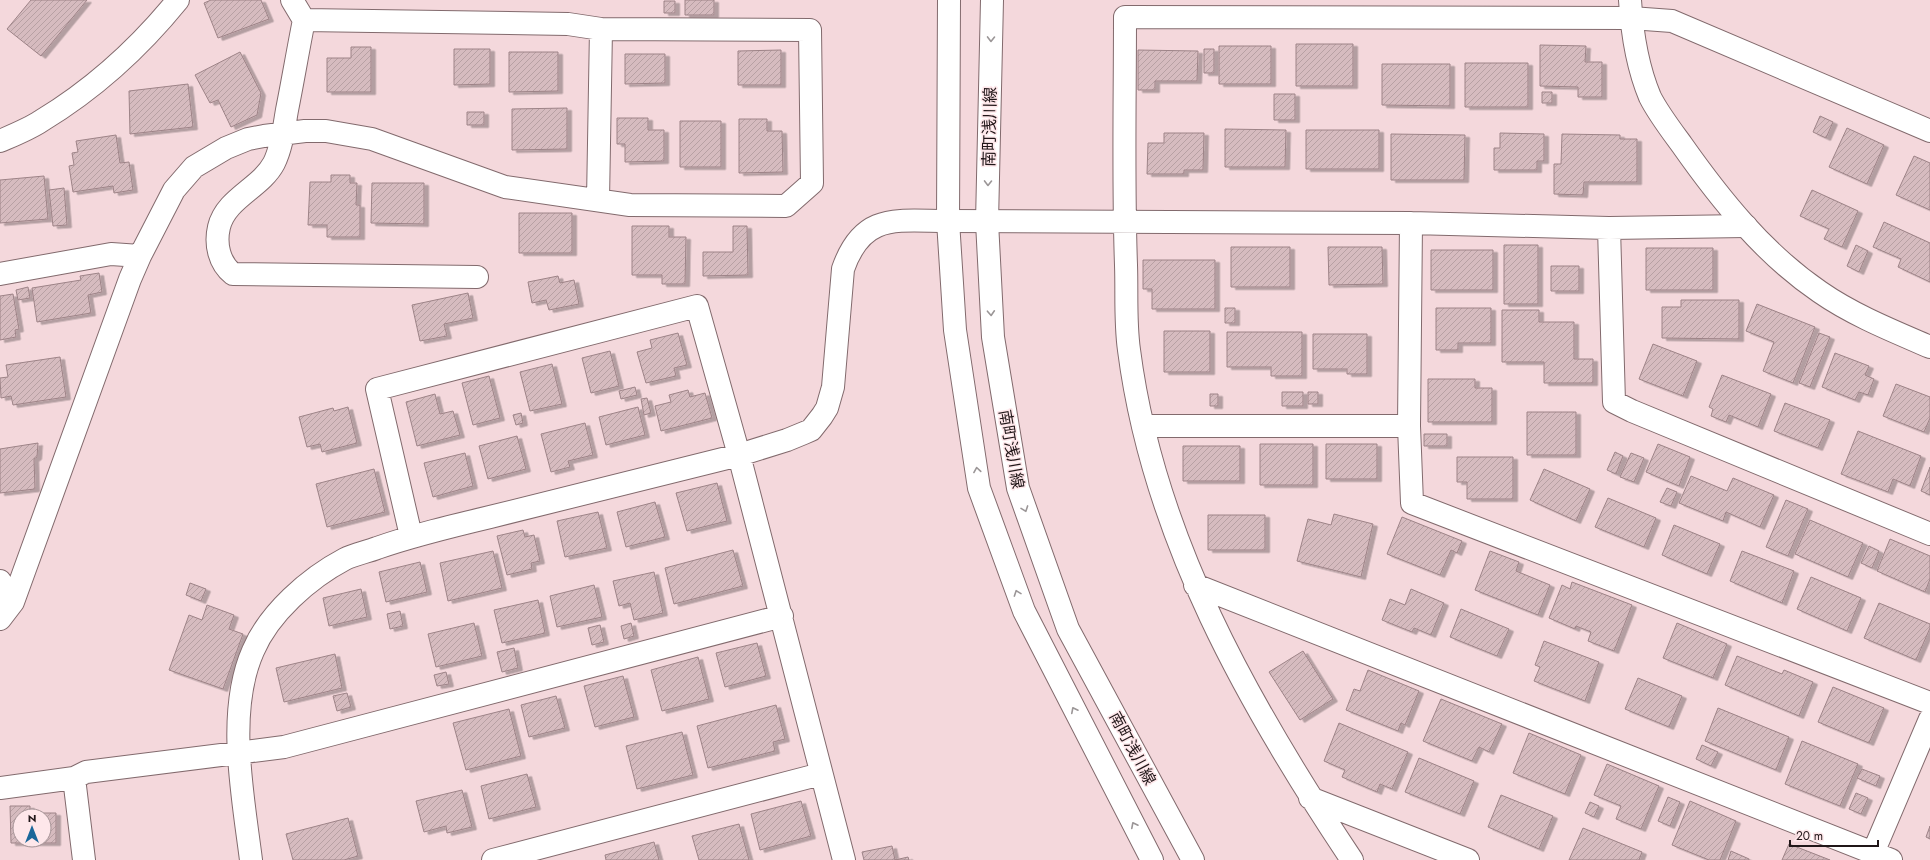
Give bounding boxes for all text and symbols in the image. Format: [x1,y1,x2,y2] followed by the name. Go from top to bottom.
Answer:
[987,36,995,42] one-way arrow
[977,87,1002,167] street label: 南町浅川線
[983,180,992,186] one-way arrow
[987,310,996,316] one-way arrow
[993,408,1030,490] street label: 南町浅川線
[973,467,982,473] one-way arrow
[1021,506,1029,513] one-way arrow
[1014,590,1022,597] one-way arrow
[1072,706,1079,714] one-way arrow
[1104,708,1161,789] street label: 南町浅川線
[12,808,52,848] north arrow
[28,810,36,826] text: N
[1131,822,1139,830] one-way arrow
[1790,822,1878,848] scale bar
[1796,827,1823,845] text: 20 m

